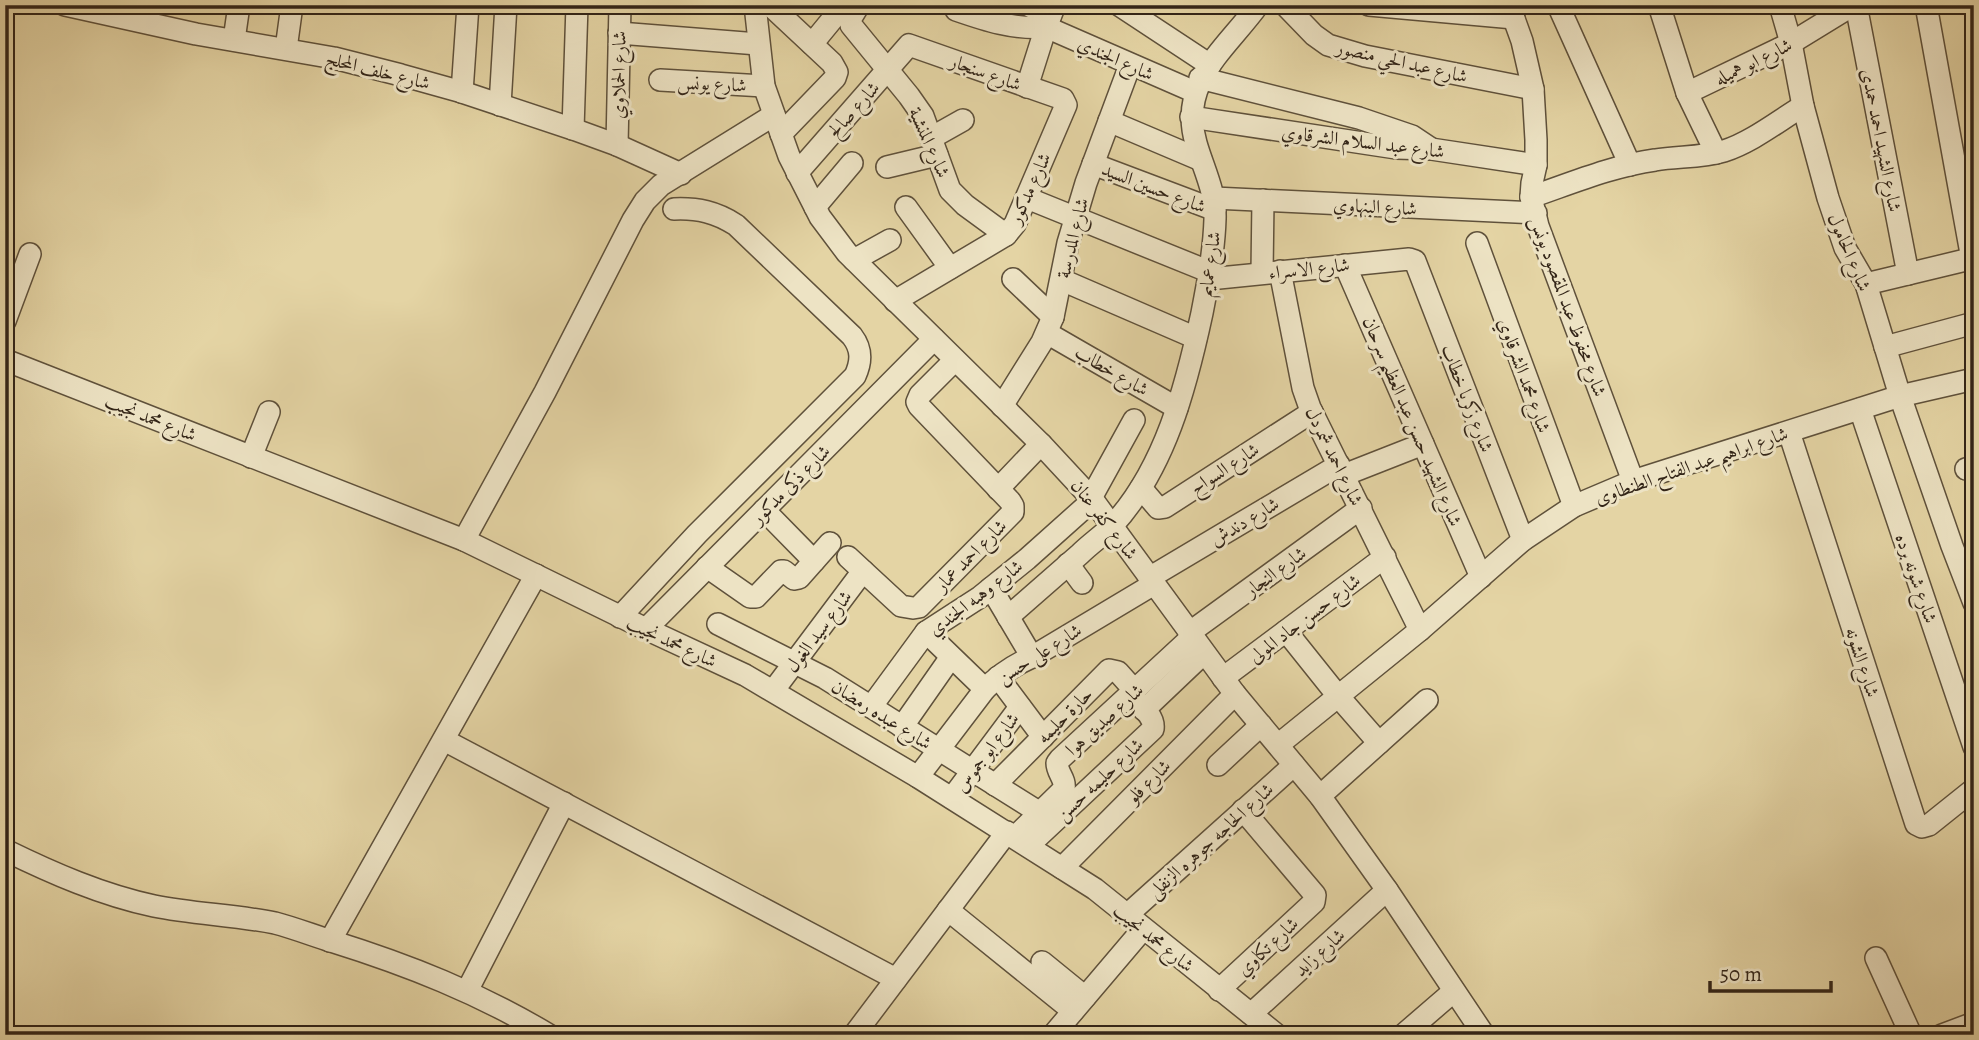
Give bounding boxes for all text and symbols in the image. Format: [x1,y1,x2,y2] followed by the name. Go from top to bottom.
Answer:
[605,31,635,119] street label: شارع الحملاوي
[1073,31,1158,89] street label: شارع الجندي
[1710,32,1797,94] street label: شارع ابو هميله
[1330,34,1470,95] street label: شارع عبد الحي منصور
[322,45,433,100] street label: شارع خلف المحلج
[944,47,1025,100] street label: شارع سنجار
[1852,66,1908,214] street label: شارع الشهيد احمد حمدى
[677,69,747,101] street label: شارع يونس
[821,76,888,145] street label: شارع صالح
[900,103,956,183] street label: شارع المنشية
[1279,119,1446,168] street label: شارع عبد السلام الشرقاوي
[1001,148,1060,231] street label: شارع مدكور
[1097,156,1210,222] street label: شارع حسين السيد
[1332,192,1418,224] street label: شارع البنهاوي
[1050,195,1097,282] street label: شارع المدرسة
[1819,209,1877,296] street label: شارع الحامول
[1521,212,1613,401] street label: شارع محفوظ عبد المقصود يونس
[1193,230,1230,299] street label: شارع عمايم
[1267,252,1351,288] street label: شارع الاسراء
[1351,312,1468,533] street label: شارع الشهيد حسن عبد العظيم سرحان
[1489,314,1557,437] street label: شارع محمد الشرقاوي
[1069,339,1153,404] street label: شارع خطاب
[1433,341,1500,457] street label: شارع زكريا خطاب
[100,388,200,450] street label: شارع محمد نجيب
[1297,403,1369,511] street label: شارع احمد شمردل
[1591,421,1793,517] street label: شارع ابراهيم عبد الفتاح الطنطاوى
[1185,437,1267,504] street label: شارع السواح
[744,439,838,533] street label: شارع ذكى مدكور
[1063,474,1144,567] street label: شارع كفر عنان
[1205,491,1285,554] street label: شارع دندش
[927,514,1014,601] street label: شارع احمد عمار
[1887,530,1944,627] street label: شارع شونه برده
[1238,540,1313,606] street label: شارع النجار
[923,553,1030,644] street label: شارع وهبه الجندي
[1243,568,1367,671] street label: شارع حسن جاد المولى
[779,585,860,679] street label: شارع سيد الغول
[621,610,721,676] street label: شارع محمد نجيب
[992,618,1088,692] street label: شارع على حسن
[1837,624,1886,701] street label: شارع الشونه
[825,674,937,758] street label: شارع عبده رمضان
[1060,678,1151,763] street label: شارع صديق هوا
[1031,682,1099,750] street label: حارة حليمه
[948,707,1027,799] street label: شارع ابو جموس
[1050,732,1151,829] street label: شارع حليمه حسن
[1119,754,1178,813] street label: شارع فلو
[1142,777,1281,906] street label: شارع الحاجه جوهره الزنفلى
[1106,897,1199,980] street label: شارع محمد نجيب
[1231,911,1306,984] street label: شارع تكاوي
[1288,923,1352,984] street label: شارع زايد
[1710,949,1830,993] scale bar
[1720,960,1762,988] text: 50 m

